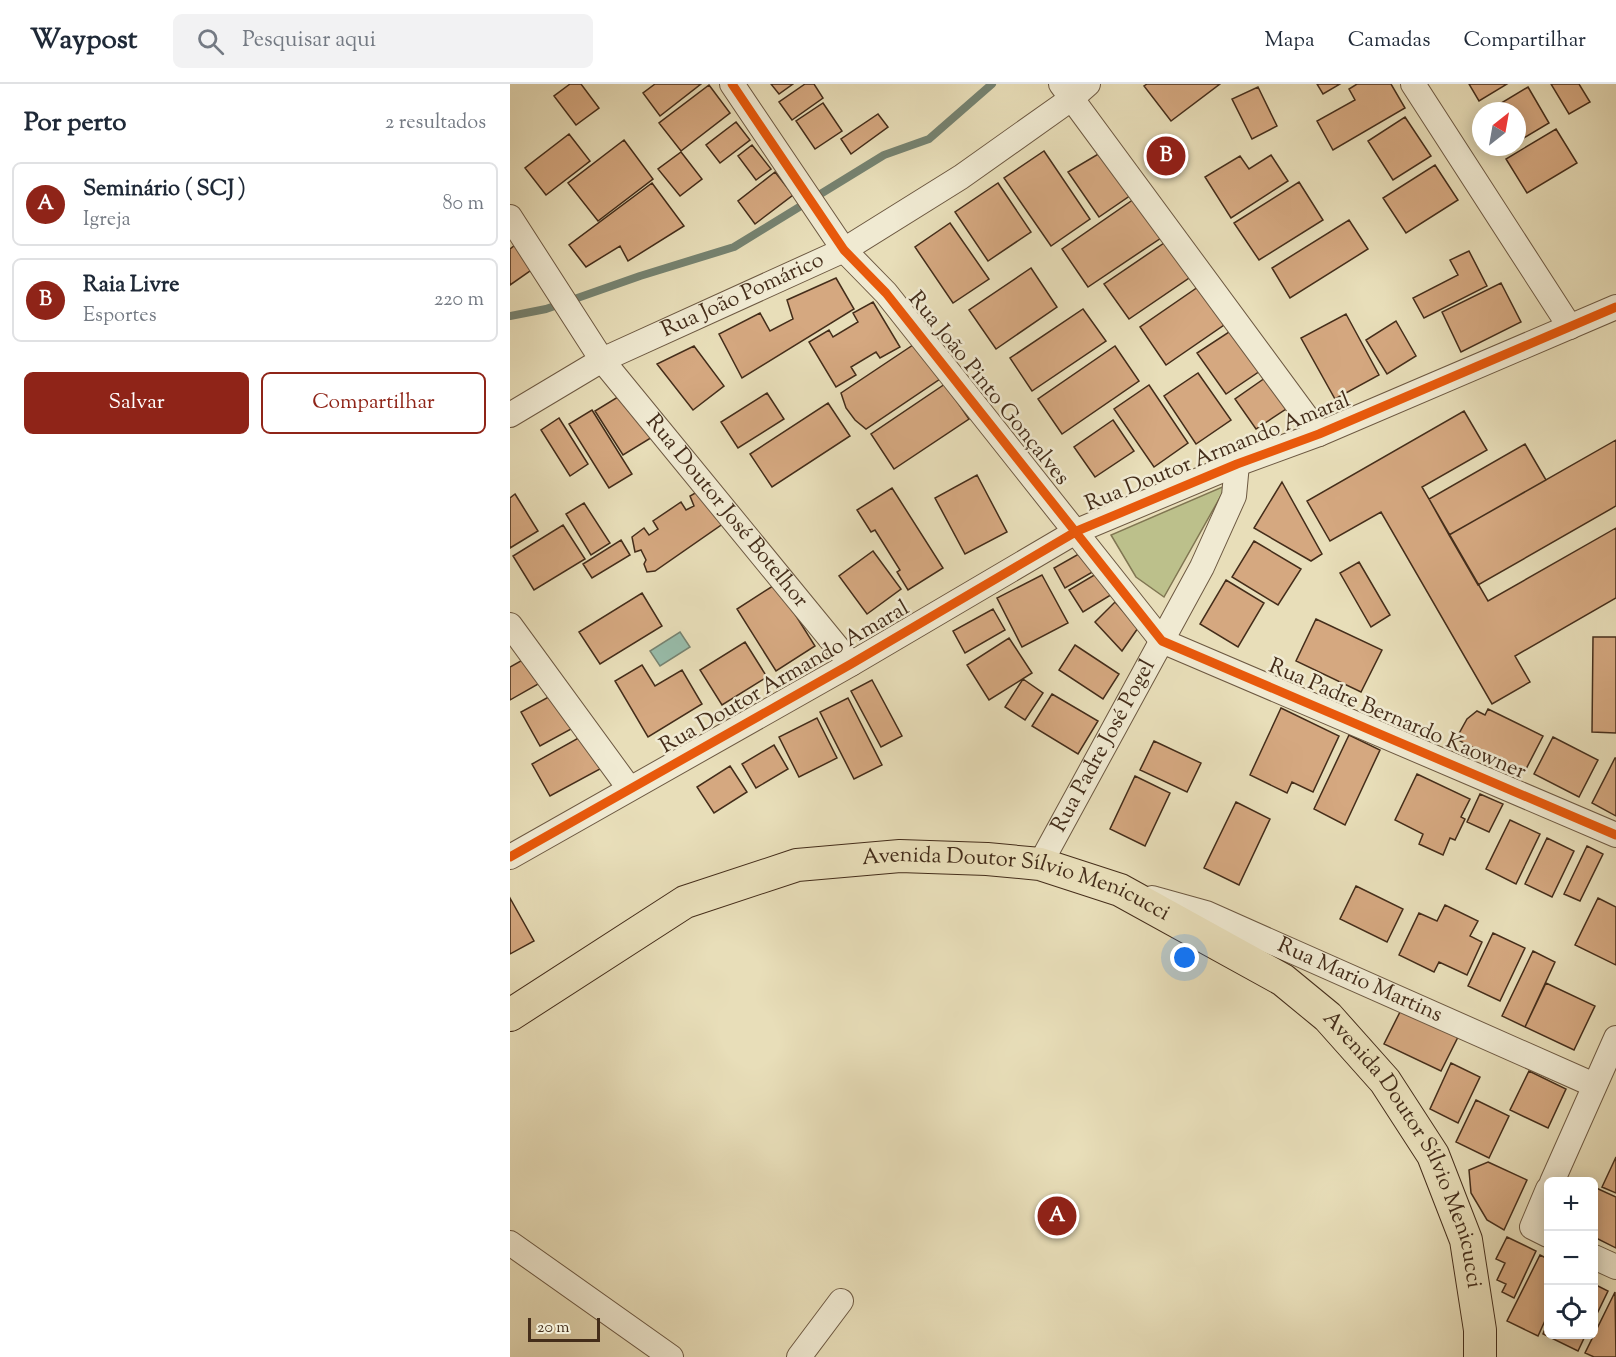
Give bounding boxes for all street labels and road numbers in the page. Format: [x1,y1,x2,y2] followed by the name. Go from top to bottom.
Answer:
[656,245,830,347] street label: Rua João Pomárico
[900,285,1076,493] street label: Rua João Pinto Gonçalves
[1081,385,1355,521] street label: Rua Doutor Armando Amaral
[637,408,815,615] street label: Rua Doutor José Botelhor
[654,593,916,763] street label: Rua Doutor Armando Amaral
[1263,651,1531,789] street label: Rua Padre Bernardo Kaowner
[1044,654,1164,839] street label: Rua Padre José Pogel
[861,840,1175,930] street label: Avenida Doutor Sílvio Menicucci
[1272,930,1447,1032] street label: Rua Mario Martins
[1314,1004,1489,1291] street label: Avenida Doutor Sílvio Menicucci

